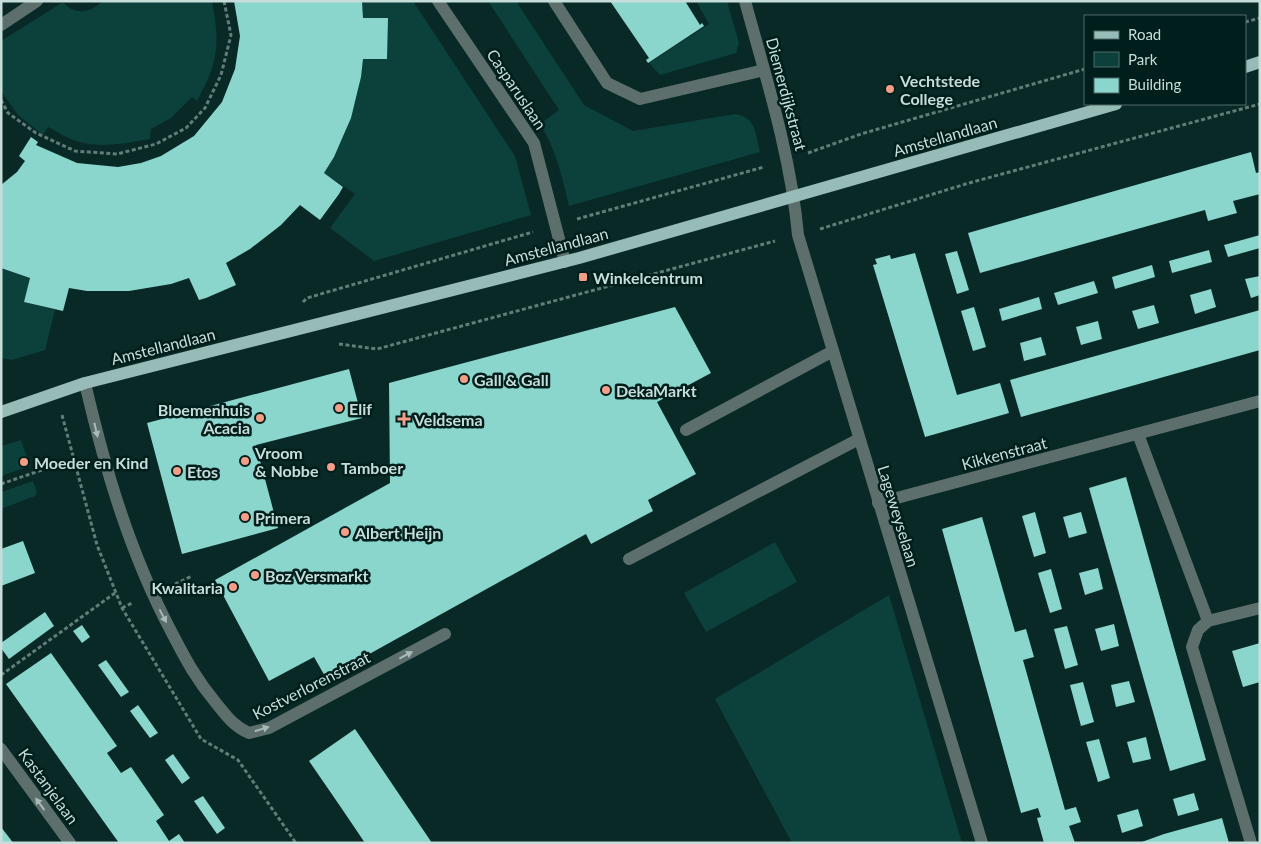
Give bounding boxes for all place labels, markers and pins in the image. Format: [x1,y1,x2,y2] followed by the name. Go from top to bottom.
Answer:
[899,71,981,108] place label: Vechtstede College
[884,83,896,95] marker: Vechtstede College
[593,268,703,287] place label: Winkelcentrum
[577,271,589,283] marker: Winkelcentrum
[474,370,549,389] place label: Gall & Gall
[458,373,470,385] marker: Gall & Gall
[616,381,697,400] place label: DekaMarkt
[600,384,612,396] marker: DekaMarkt
[349,399,372,418] place label: Elif
[158,400,250,437] place label: Bloemenhuis Acacia
[333,402,345,414] marker: Elif
[413,410,483,429] place label: Veldsema
[254,412,266,424] marker: Bloemenhuis Acacia
[398,413,410,425] marker: Veldsema
[254,443,319,480] place label: Vroom & Nobbe
[34,453,148,472] place label: Moeder en Kind
[239,455,251,467] marker: Vroom & Nobbe
[18,456,30,468] marker: Moeder en Kind
[341,458,403,477] place label: Tamboer
[325,461,337,473] marker: Tamboer
[187,462,218,481] place label: Etos
[171,465,183,477] marker: Etos
[255,508,311,527] place label: Primera
[239,511,251,523] marker: Primera
[354,523,441,542] place label: Albert Heijn
[339,526,351,538] marker: Albert Heijn
[265,566,369,585] place label: Boz Versmarkt
[249,569,261,581] marker: Boz Versmarkt
[152,578,223,597] place label: Kwalitaria
[227,581,239,593] marker: Kwalitaria

